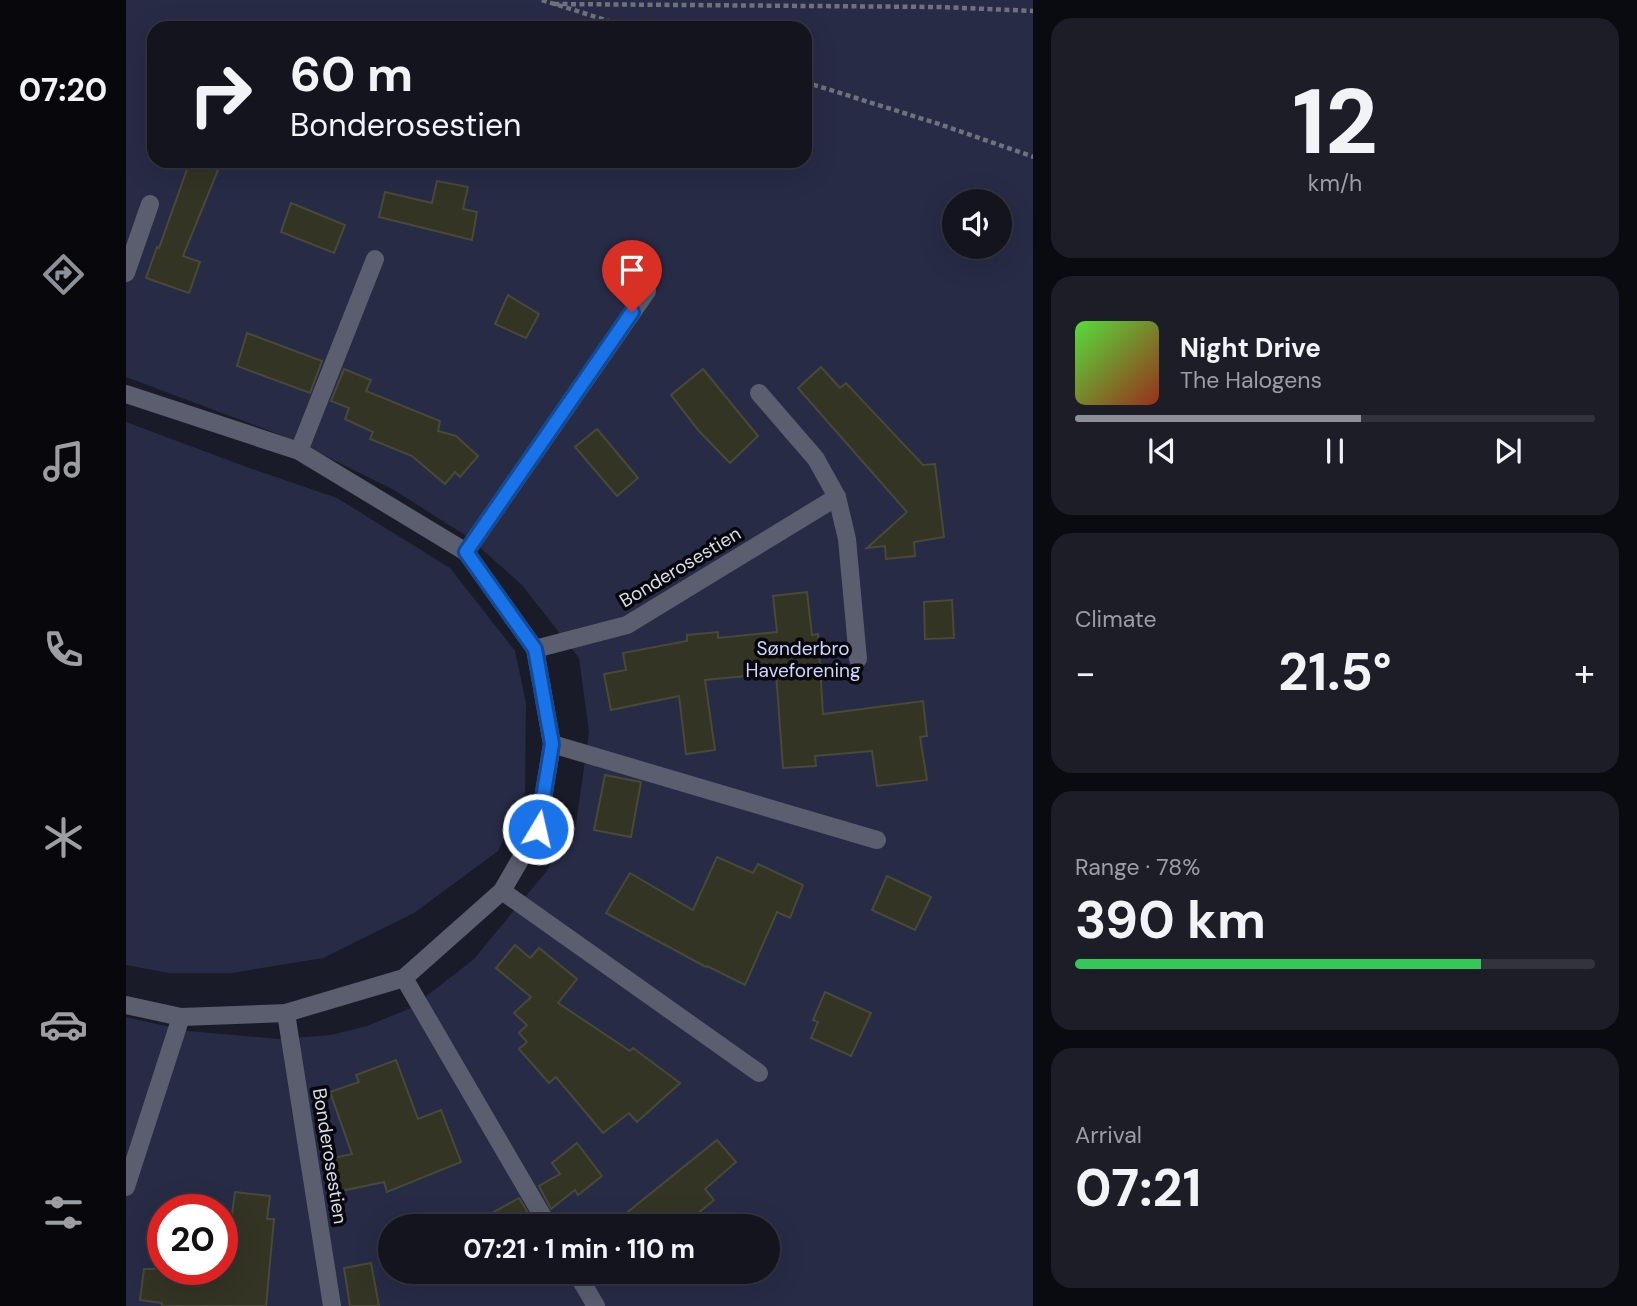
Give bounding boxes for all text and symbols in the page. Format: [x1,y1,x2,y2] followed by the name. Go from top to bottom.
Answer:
[290,42,413,106] text: 60 m
[175,49,266,140] icon: right
[1292,63,1378,181] text: 12
[19,69,107,111] text: 07:20
[290,104,521,146] text: Bonderosestien
[1308,168,1362,198] text: km/h
[942,189,1012,259] map controls
[942,189,1012,259] button: sound
[602,240,662,312] pin
[39,250,88,299] icon: directions
[613,251,651,289] icon: arrive
[1180,331,1321,365] text: Night Drive
[1180,365,1322,395] text: The Halogens
[1143,432,1181,470] icon: previous
[1316,432,1354,470] icon: pause
[1489,432,1527,470] icon: next
[39,437,88,486] icon: music
[615,521,745,613] street label: Bonderosestien
[1075,604,1157,634] text: Climate
[39,625,88,674] icon: phone
[745,636,861,683] park label: Sønderbro Haveforening
[1278,638,1392,706] text: 21.5°
[1075,648,1096,698] text: −
[1574,648,1595,698] text: +
[501,792,575,866] position arrow
[39,813,88,862] icon: climate
[1075,852,1200,882] text: Range · 78%
[1075,886,1266,954] text: 390 km
[39,1000,88,1049] icon: car
[307,1086,353,1226] street label: Bonderosestien
[1075,1120,1142,1150] text: Arrival
[1075,1154,1201,1222] text: 07:21
[39,1188,88,1237] icon: filters
[147,1194,238,1285] speed limit sign: 20
[463,1232,695,1266] text: 07:21 · 1 min · 110 m

